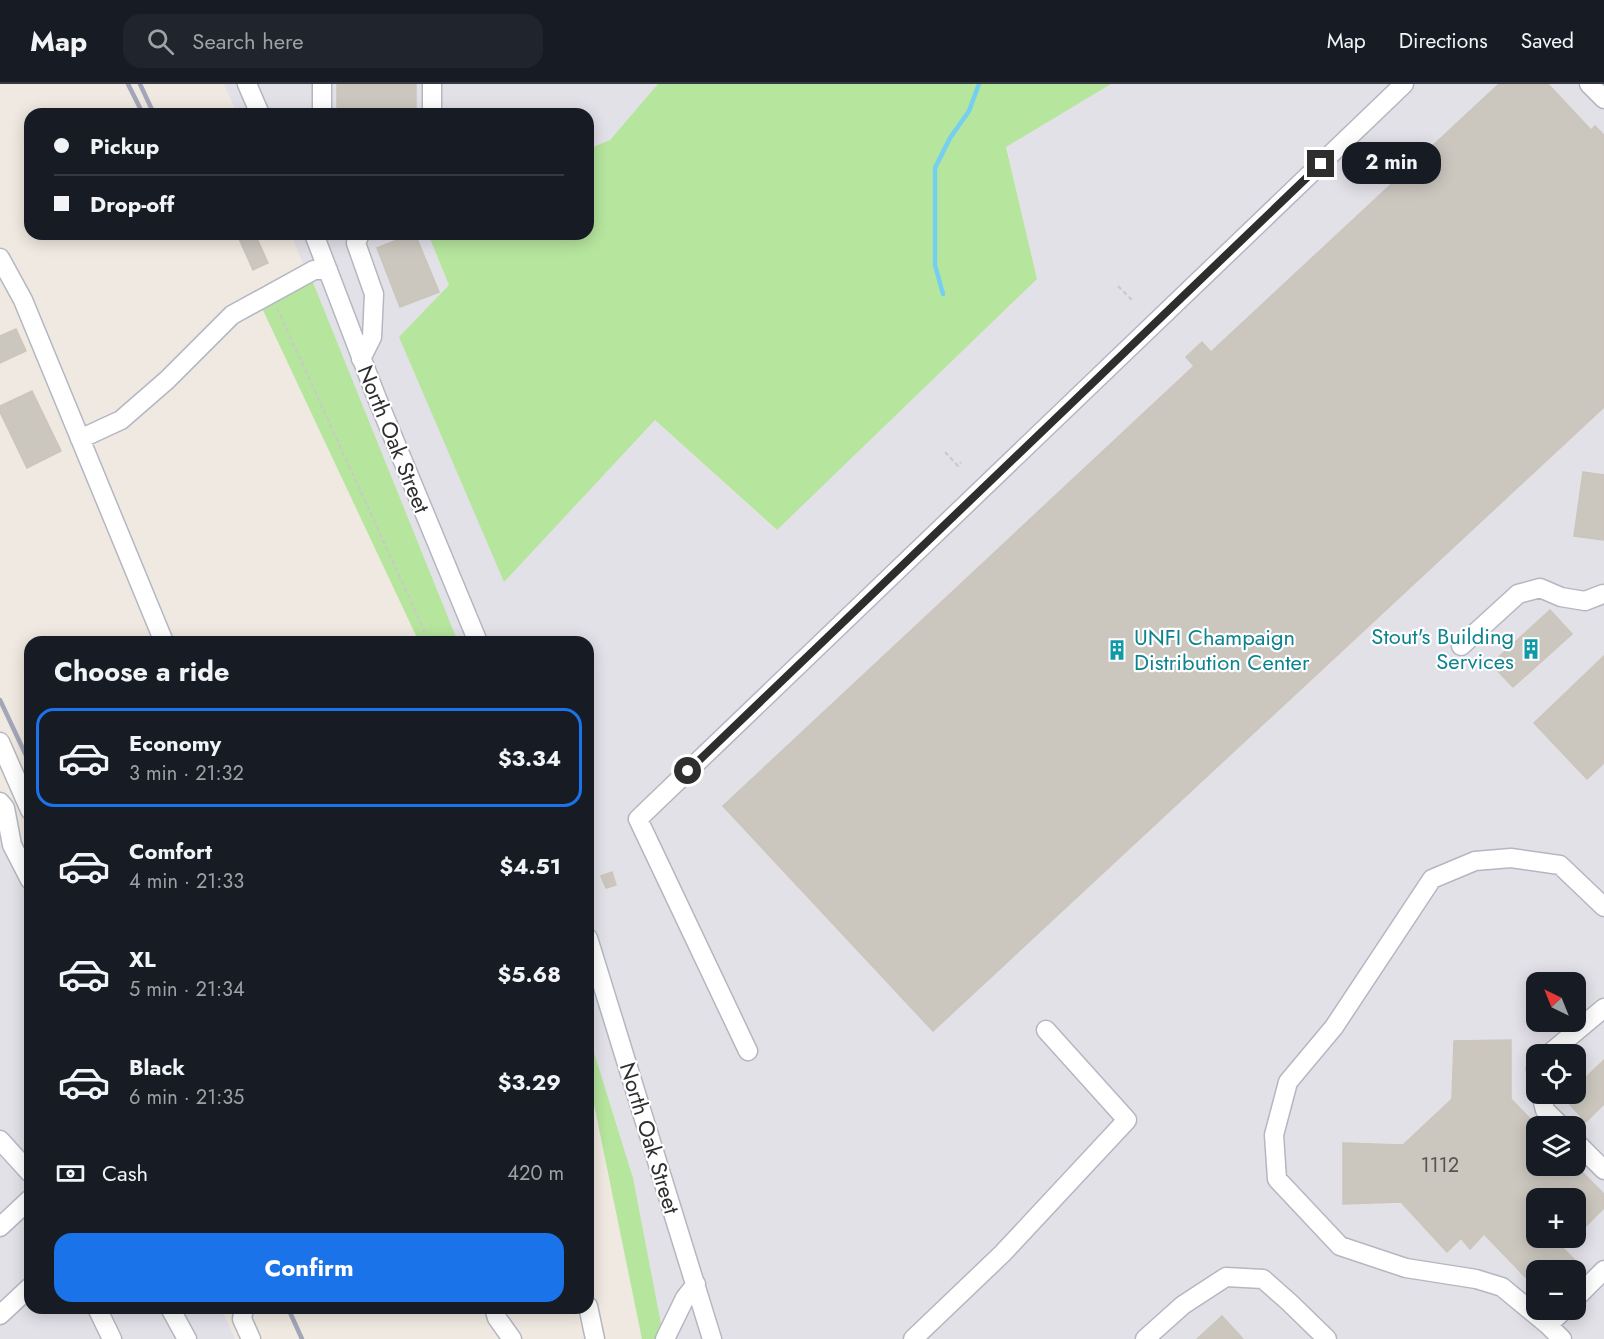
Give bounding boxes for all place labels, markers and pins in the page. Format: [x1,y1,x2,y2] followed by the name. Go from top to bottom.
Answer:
[1371,620,1514,677] place label: Stout's Building Services
[1134,621,1310,678] place label: UNFI Champaign Distribution Center
[1519,637,1543,661] building icon: Stout's Building Services
[1105,638,1129,662] building icon: UNFI Champaign Distribution Center

